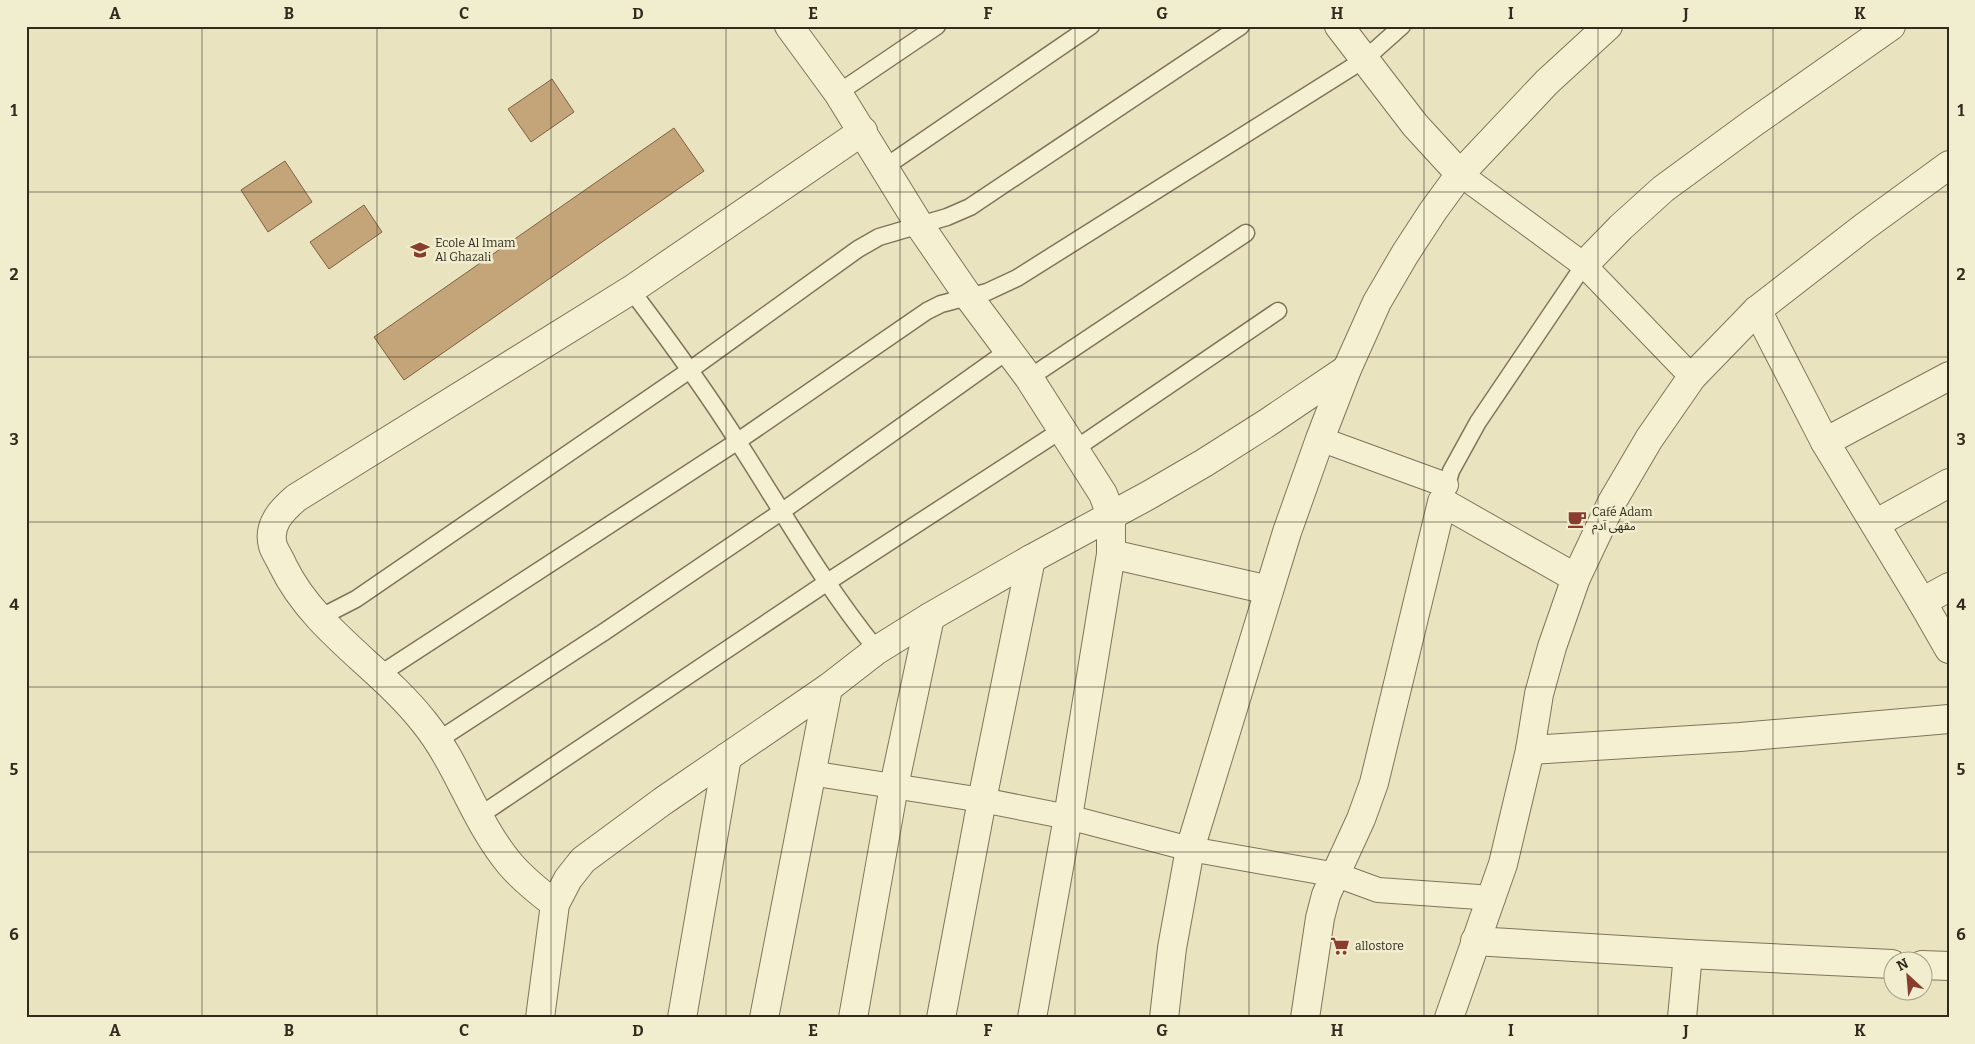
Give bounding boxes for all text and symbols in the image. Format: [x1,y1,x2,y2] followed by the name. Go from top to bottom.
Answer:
[109,4,121,23] text: A
[284,4,294,23] text: B
[459,4,469,23] text: C
[632,4,644,23] text: D
[808,4,818,23] text: E
[984,4,993,23] text: F
[1156,4,1168,23] text: G
[1331,4,1344,23] text: H
[1508,4,1514,23] text: I
[1682,4,1689,23] text: J
[1854,4,1866,23] text: K
[11,101,18,120] text: 1
[1958,101,1965,120] text: 1
[435,236,516,264] place label: Ecole Al Imam Al Ghazali
[409,239,431,261] school or university icon: Ecole Al Imam Al Ghazali
[9,265,19,284] text: 2
[1956,265,1966,284] text: 2
[9,430,19,449] text: 3
[1956,430,1966,449] text: 3
[1592,505,1653,535] place label: Café Adam مقهى آدم
[1566,508,1588,530] cafe icon: Café Adam مقهى آدم
[9,595,19,614] text: 4
[1956,595,1966,614] text: 4
[10,760,19,779] text: 5
[1957,760,1966,779] text: 5
[9,925,19,944] text: 6
[1956,925,1966,944] text: 6
[1329,935,1351,957] supermarket icon: allostore
[1355,939,1404,953] place label: allostore
[1882,952,1932,1002] north arrow
[1894,955,1911,975] text: N
[109,1021,121,1040] text: A
[284,1021,294,1040] text: B
[459,1021,469,1040] text: C
[632,1021,644,1040] text: D
[808,1021,818,1040] text: E
[984,1021,993,1040] text: F
[1156,1021,1168,1040] text: G
[1331,1021,1344,1040] text: H
[1508,1021,1514,1040] text: I
[1682,1021,1689,1040] text: J
[1854,1021,1866,1040] text: K

